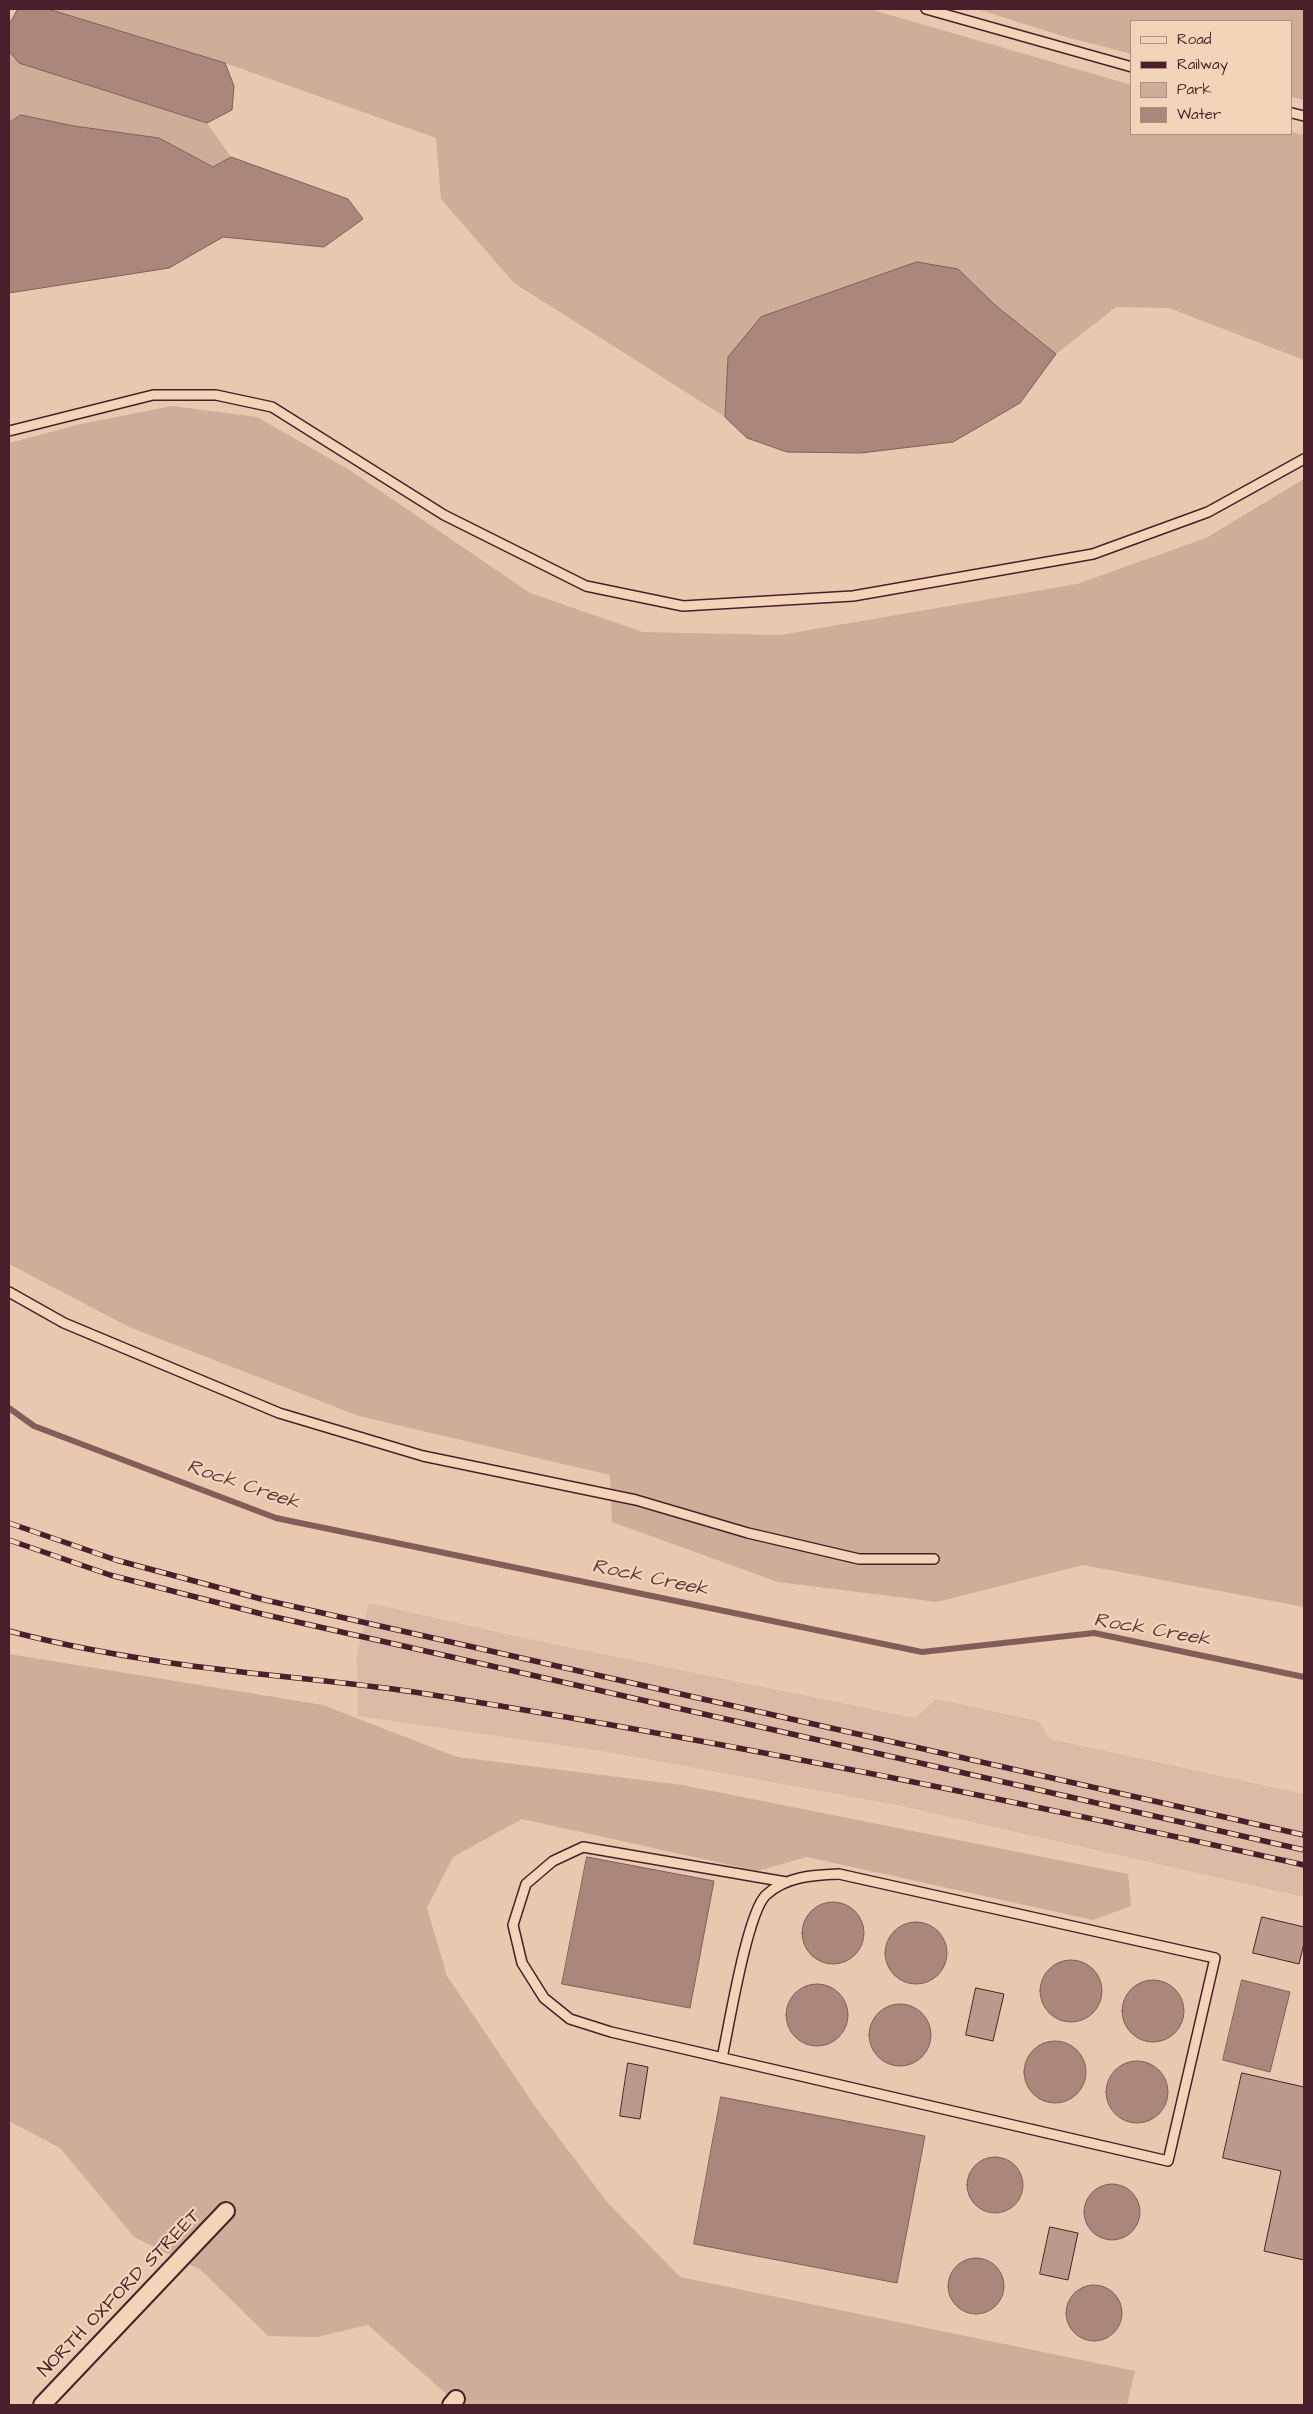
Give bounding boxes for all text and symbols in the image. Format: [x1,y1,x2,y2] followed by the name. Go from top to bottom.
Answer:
[1130,20,1293,135] legend
[1177,29,1211,50] text: Road
[1177,54,1228,75] text: Railway
[1177,79,1212,100] text: Park
[1177,104,1221,125] text: Water
[184,1456,302,1516] water label: Rock Creek
[590,1555,710,1603] water label: Rock Creek
[1092,1609,1212,1653] water label: Rock Creek
[34,2205,206,2383] street label: NORTH OXFORD STREET

